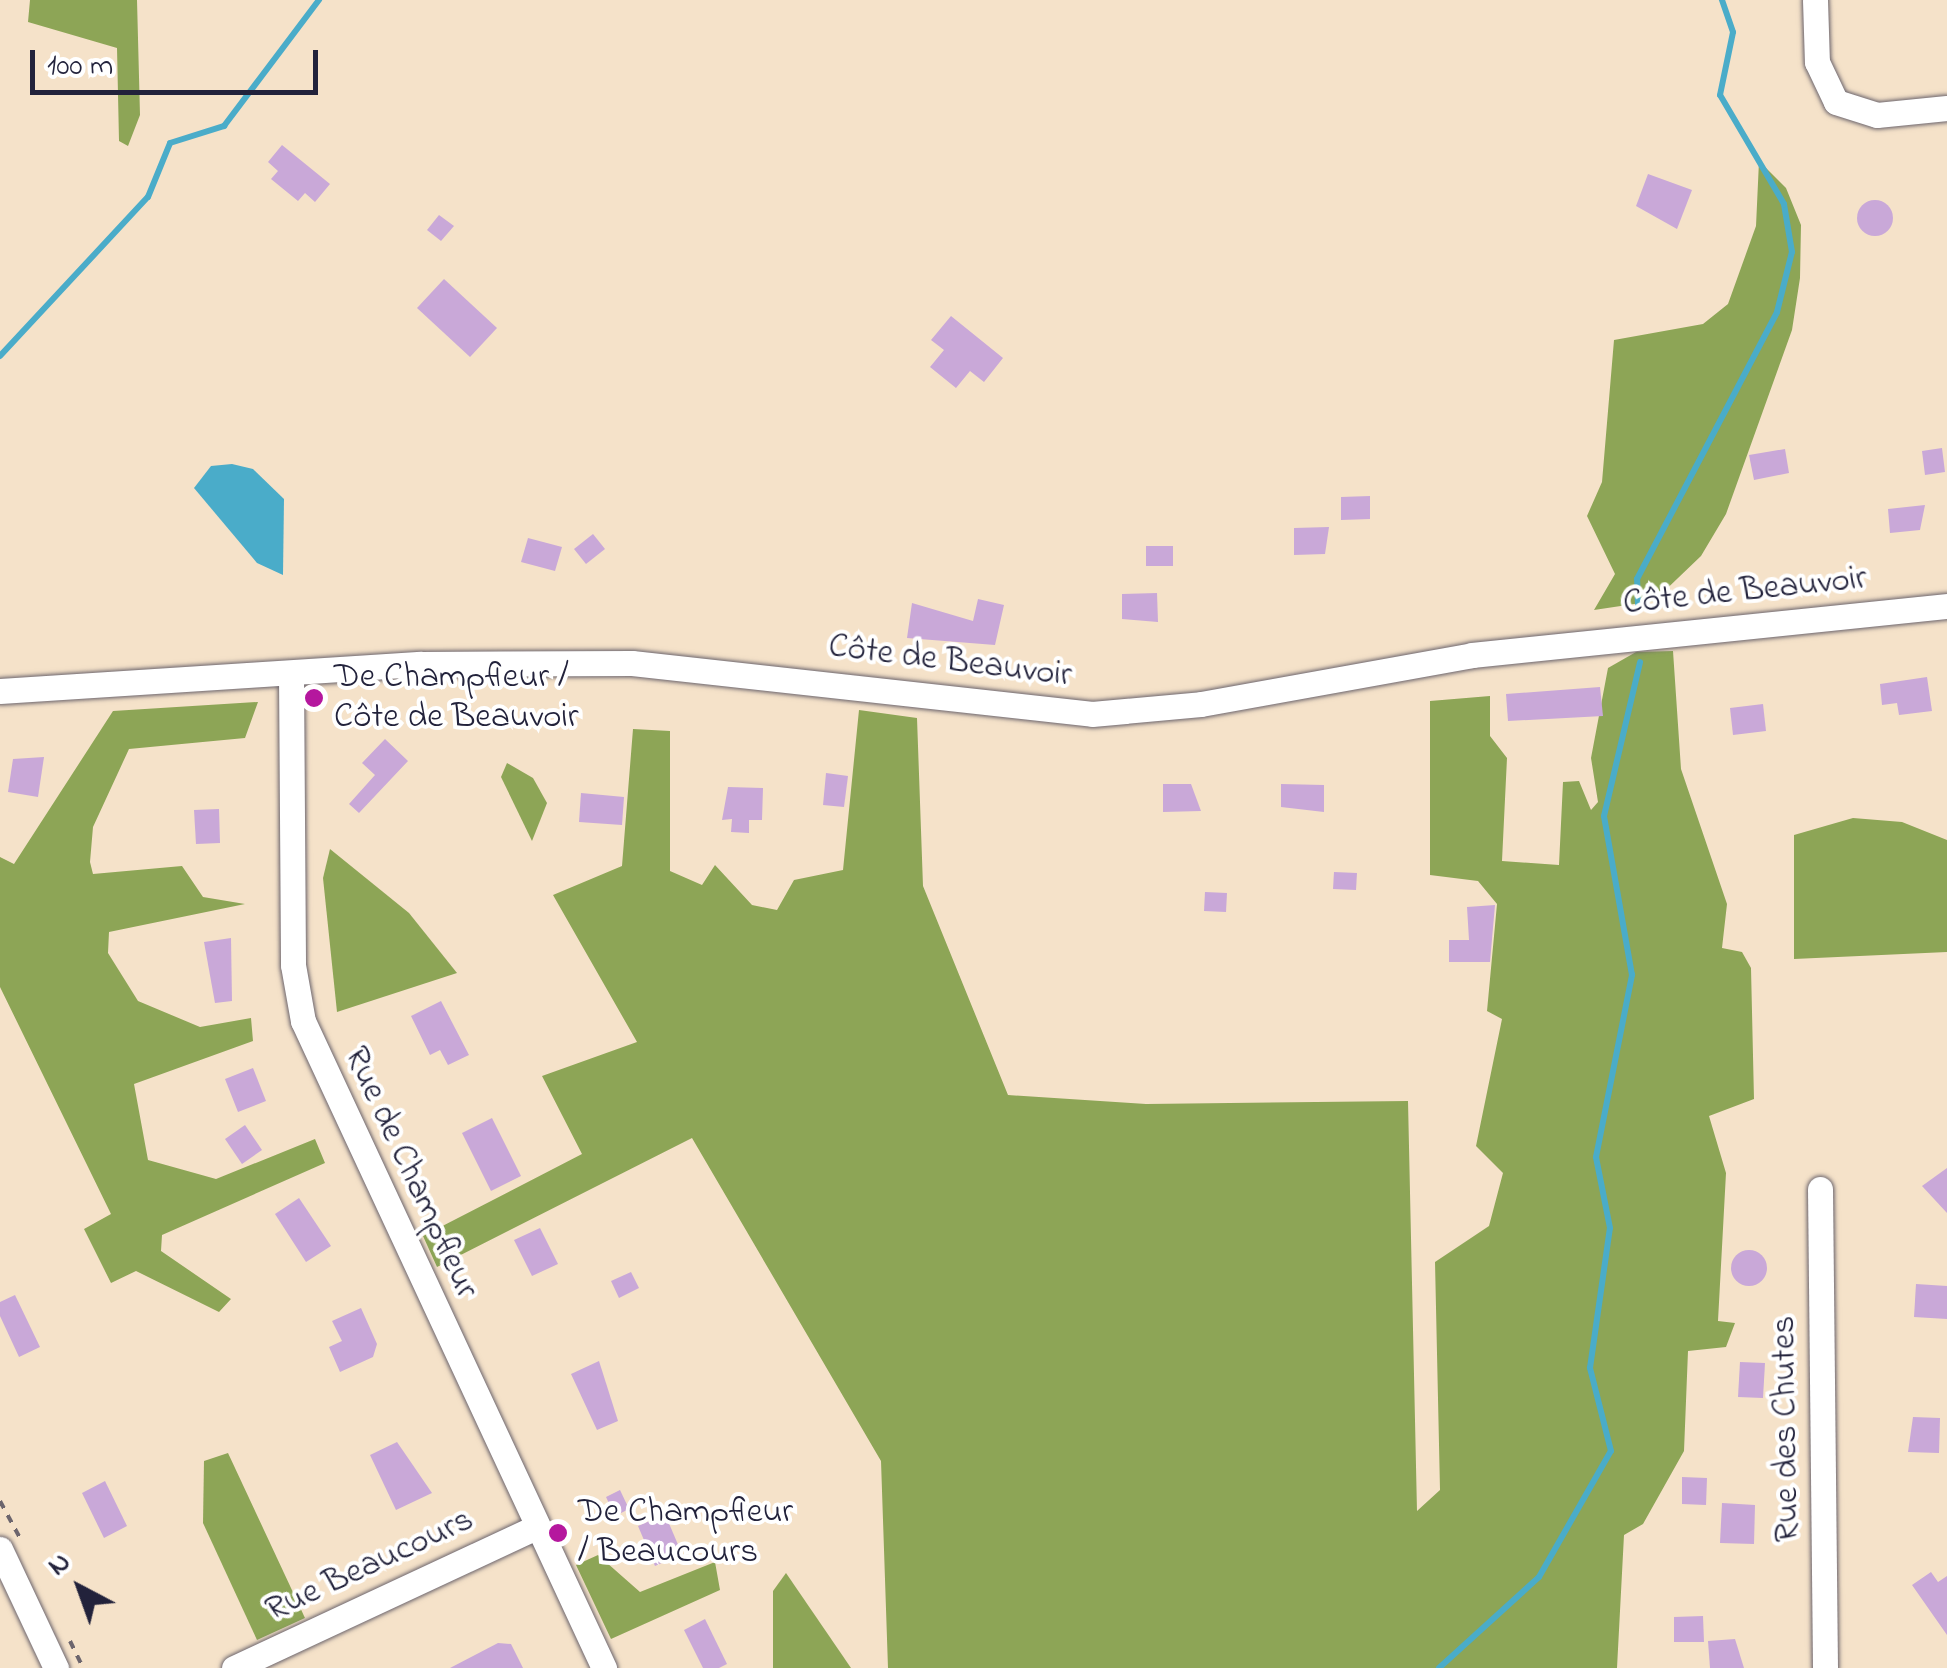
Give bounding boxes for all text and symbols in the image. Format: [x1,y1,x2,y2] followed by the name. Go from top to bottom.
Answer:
[35,30,322,92] scale bar
[47,45,113,89] text: 100 m
[1621,558,1869,626] street label: Côte de Beauvoir
[826,626,1074,698] street label: Côte de Beauvoir
[334,657,579,739] place label: De Champfleur / Côte de Beauvoir
[303,687,325,709] marker: De Champfleur / Côte de Beauvoir
[333,1040,487,1306] street label: Rue de Champfleur
[1764,1315,1810,1543] street label: Rue des Chutes
[578,1492,793,1574] place label: De Champfleur / Beaucours
[260,1500,480,1632] street label: Rue Beaucours
[547,1522,569,1544] marker: De Champfleur / Beaucours
[30,1538,130,1638] north arrow
[39,1543,81,1587] text: N

